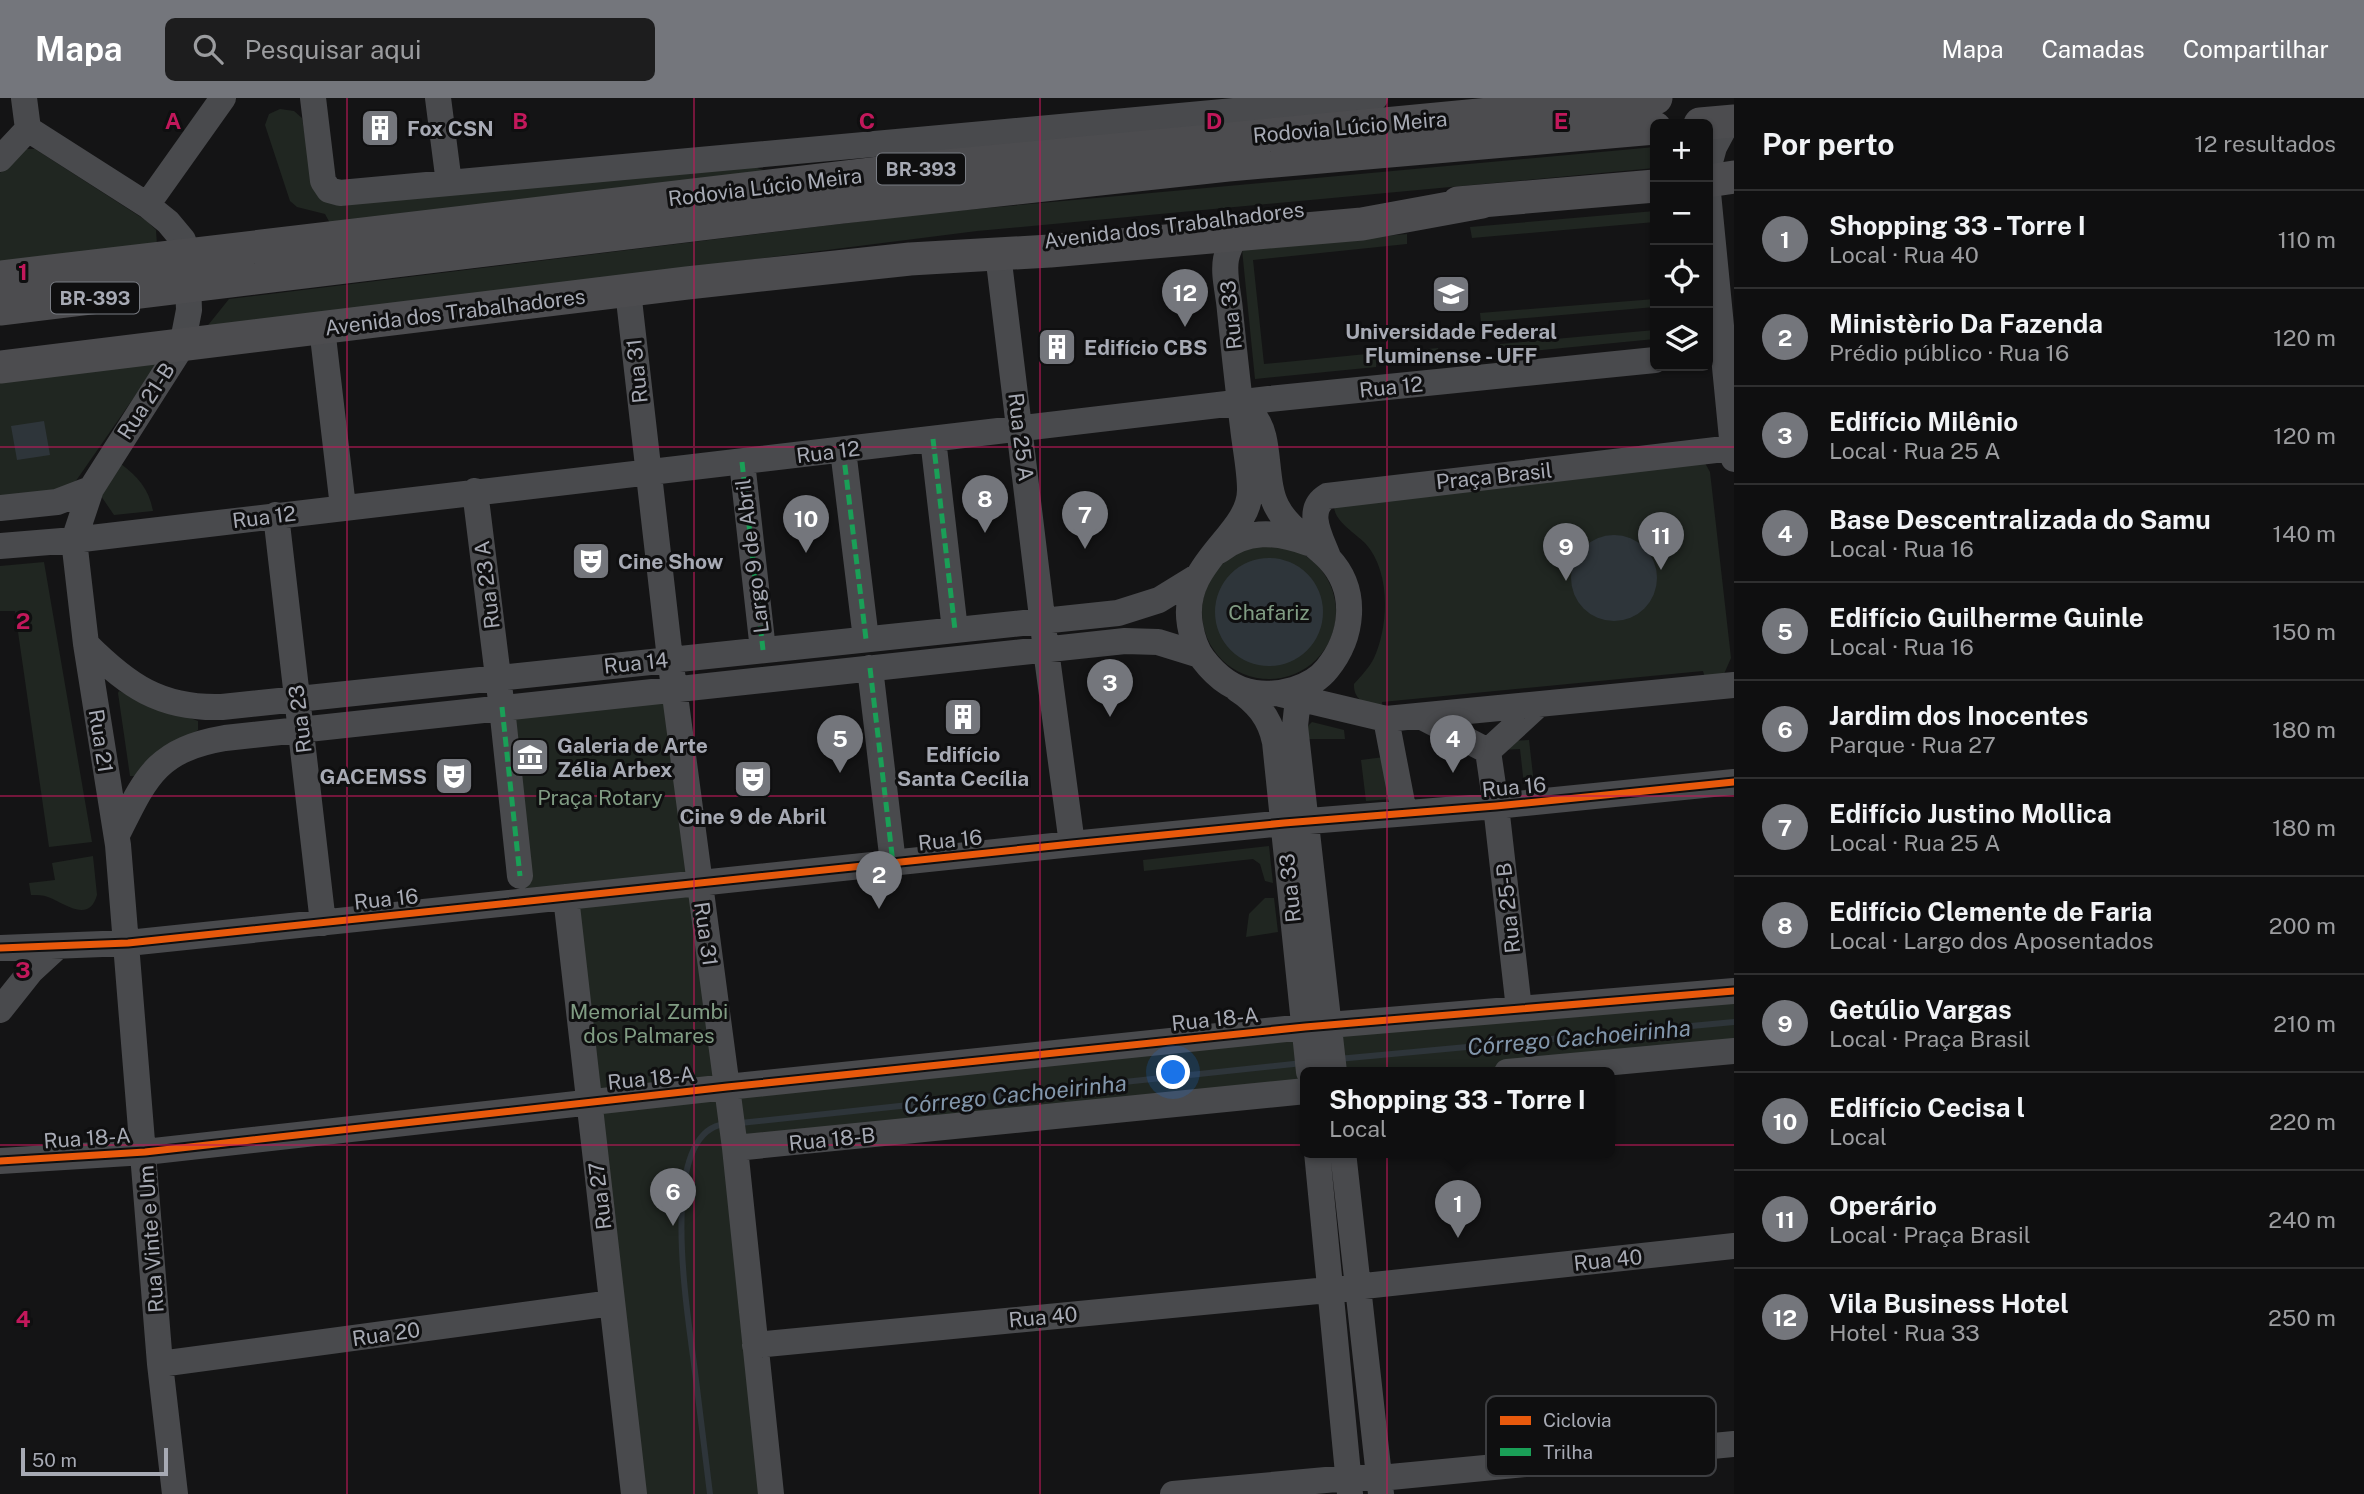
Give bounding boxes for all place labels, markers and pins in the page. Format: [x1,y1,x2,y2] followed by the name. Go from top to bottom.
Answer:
[359,107,401,149] building icon: Fox CSN
[407,116,494,141] place label: Fox CSN
[1162,269,1208,327] pin: 12
[1430,273,1472,315] school or university icon: Universidade Federal Fluminense - UFF
[1345,319,1557,368] place label: Universidade Federal Fluminense - UFF
[1036,326,1078,368] building icon: Edifício CBS
[1084,335,1208,360] place label: Edifício CBS
[962,475,1008,533] pin: 8
[1062,491,1108,549] pin: 7
[783,495,829,553] pin: 10
[1638,512,1684,570] pin: 11
[1543,523,1589,581] pin: 9
[570,540,612,582] theatre icon: Cine Show
[618,549,724,574] place label: Cine Show
[1087,659,1133,717] pin: 3
[942,696,984,738] building icon: Edifício Santa Cecília
[817,715,863,773] pin: 5
[1430,715,1476,773] pin: 4
[557,733,708,782] place label: Galeria de Arte Zélia Arbex
[509,736,551,778] museum icon: Galeria de Arte Zélia Arbex
[897,742,1029,791] place label: Edifício Santa Cecília
[433,755,475,797] theatre icon: GACEMSS
[732,758,774,800] theatre icon: Cine 9 de Abril
[319,764,427,789] place label: GACEMSS
[679,804,827,829] place label: Cine 9 de Abril
[856,851,902,909] pin: 2
[650,1168,696,1226] pin: 6
[1435,1180,1481,1238] pin: 1

